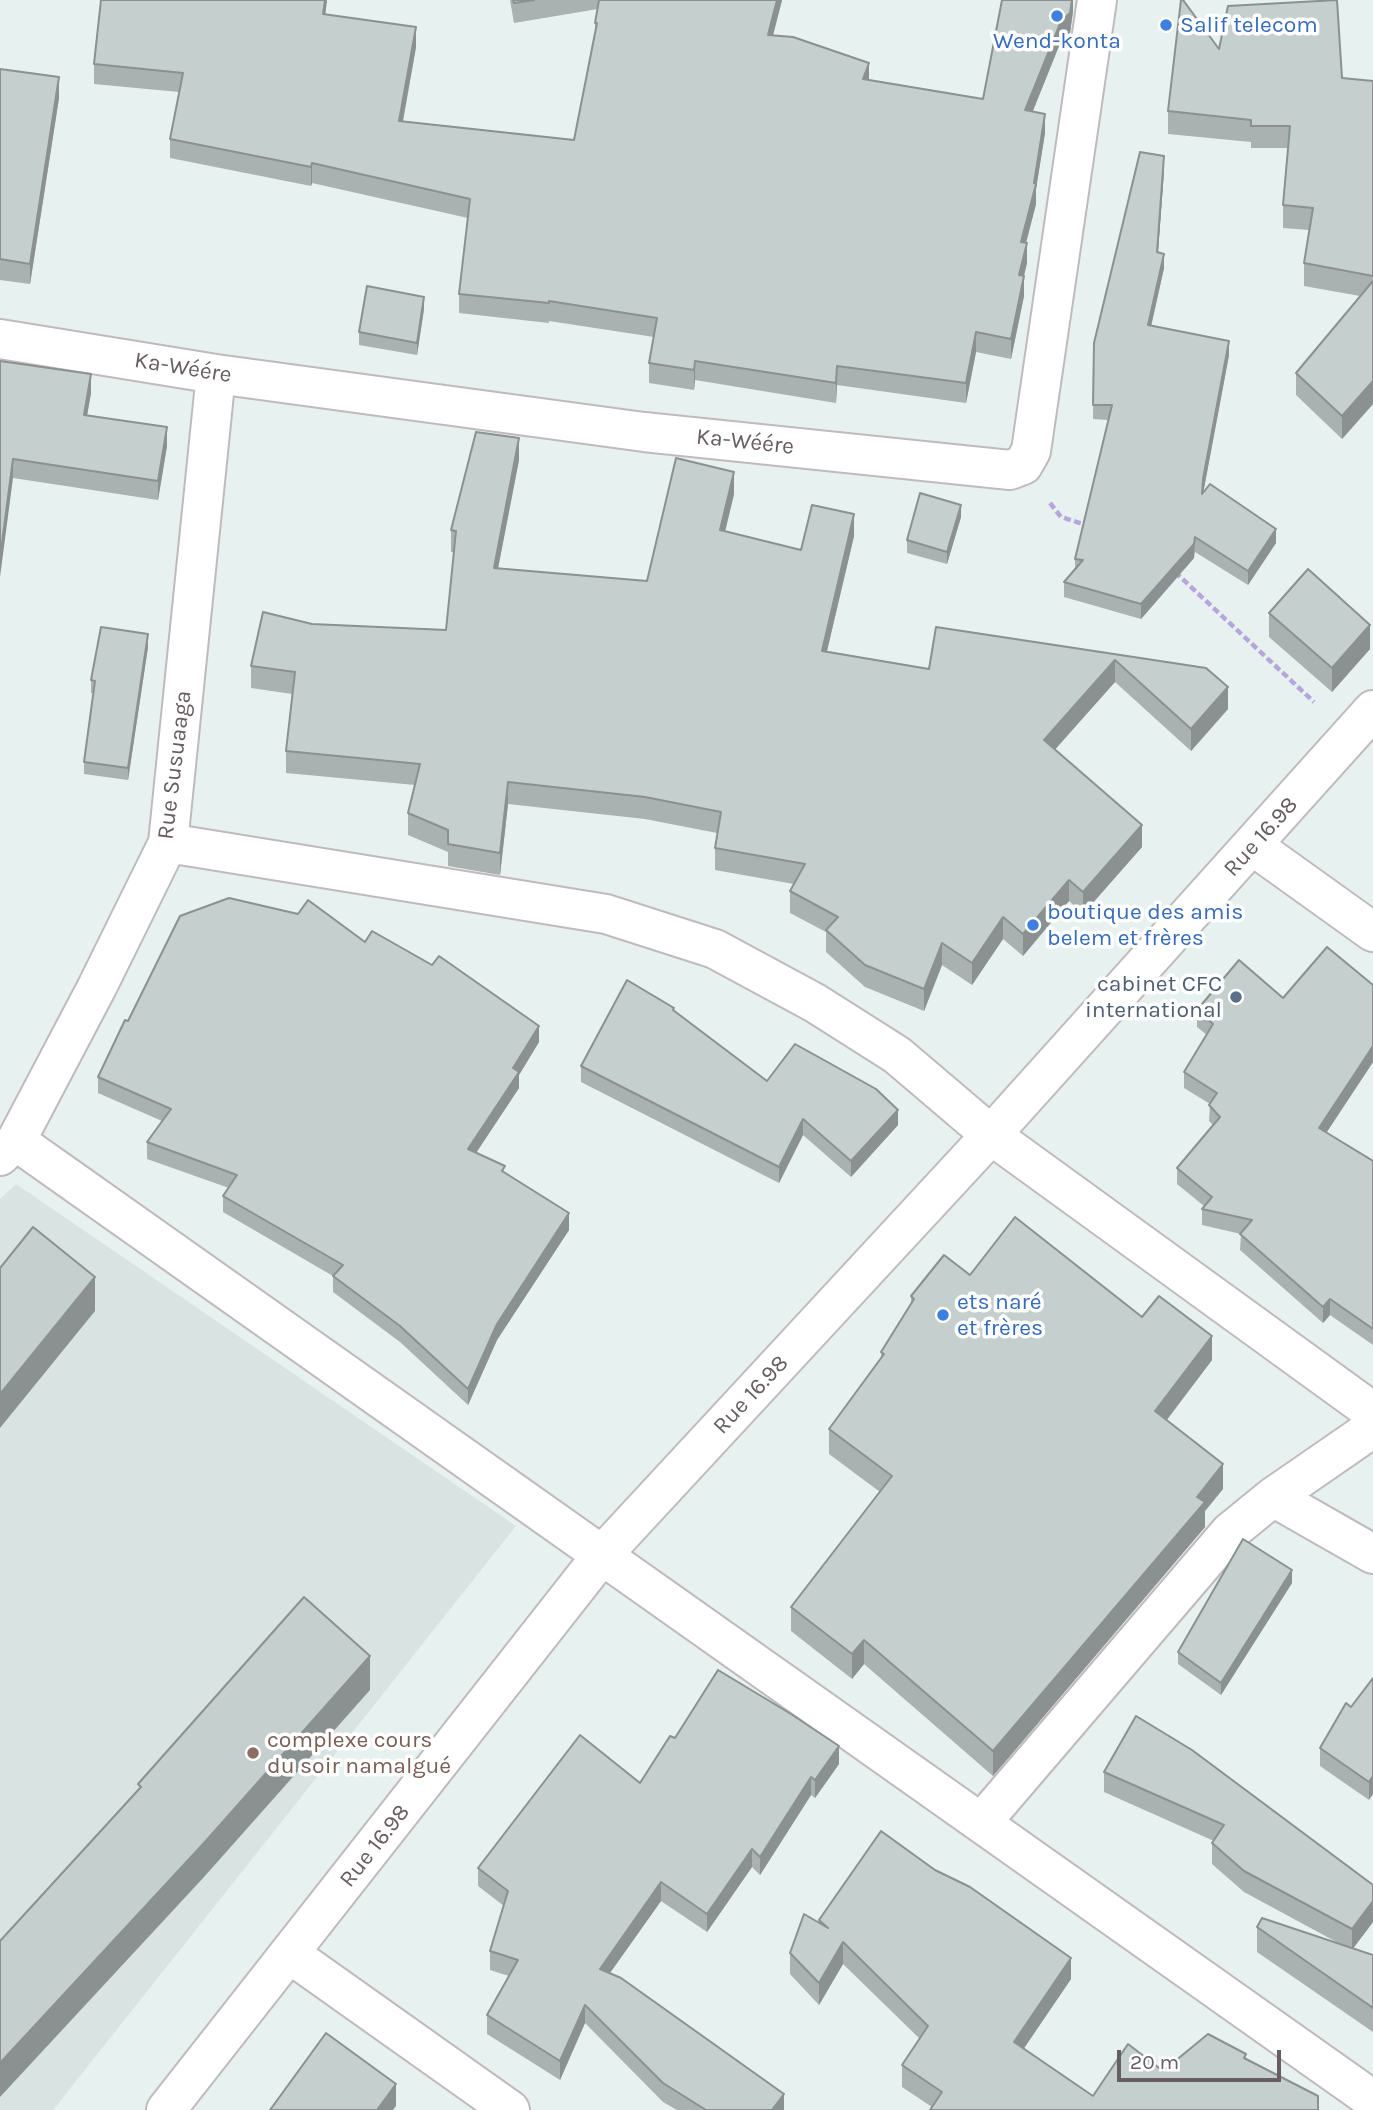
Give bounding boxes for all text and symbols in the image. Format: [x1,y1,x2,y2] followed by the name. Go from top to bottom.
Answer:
[1049,8,1065,24] marker: Wend-konta
[1180,11,1318,39] place label: Salif telecom
[1158,17,1174,33] marker: Salif telecom
[993,27,1121,55] place label: Wend-konta
[132,347,234,389] street label: Ka-Wéére
[695,423,795,461] street label: Ka-Wéére
[152,689,198,841] street label: Rue Susuaaga
[1218,791,1304,883] street label: Rue 16.98
[1047,898,1243,952] place label: boutique des amis belem et frères
[1025,917,1041,933] marker: boutique des amis belem et frères
[1085,970,1222,1024] place label: cabinet CFC international
[1228,989,1244,1005] marker: cabinet CFC international
[957,1288,1043,1342] place label: ets naré et frères
[935,1307,951,1323] marker: ets naré et frères
[708,1350,794,1440] street label: Rue 16.98
[267,1726,451,1780] place label: complexe cours du soir namalgué
[245,1745,261,1761] marker: complexe cours du soir namalgué
[334,1799,416,1893] street label: Rue 16.98
[1121,2036,1286,2080] scale bar
[1130,2050,1179,2074] text: 20 m

